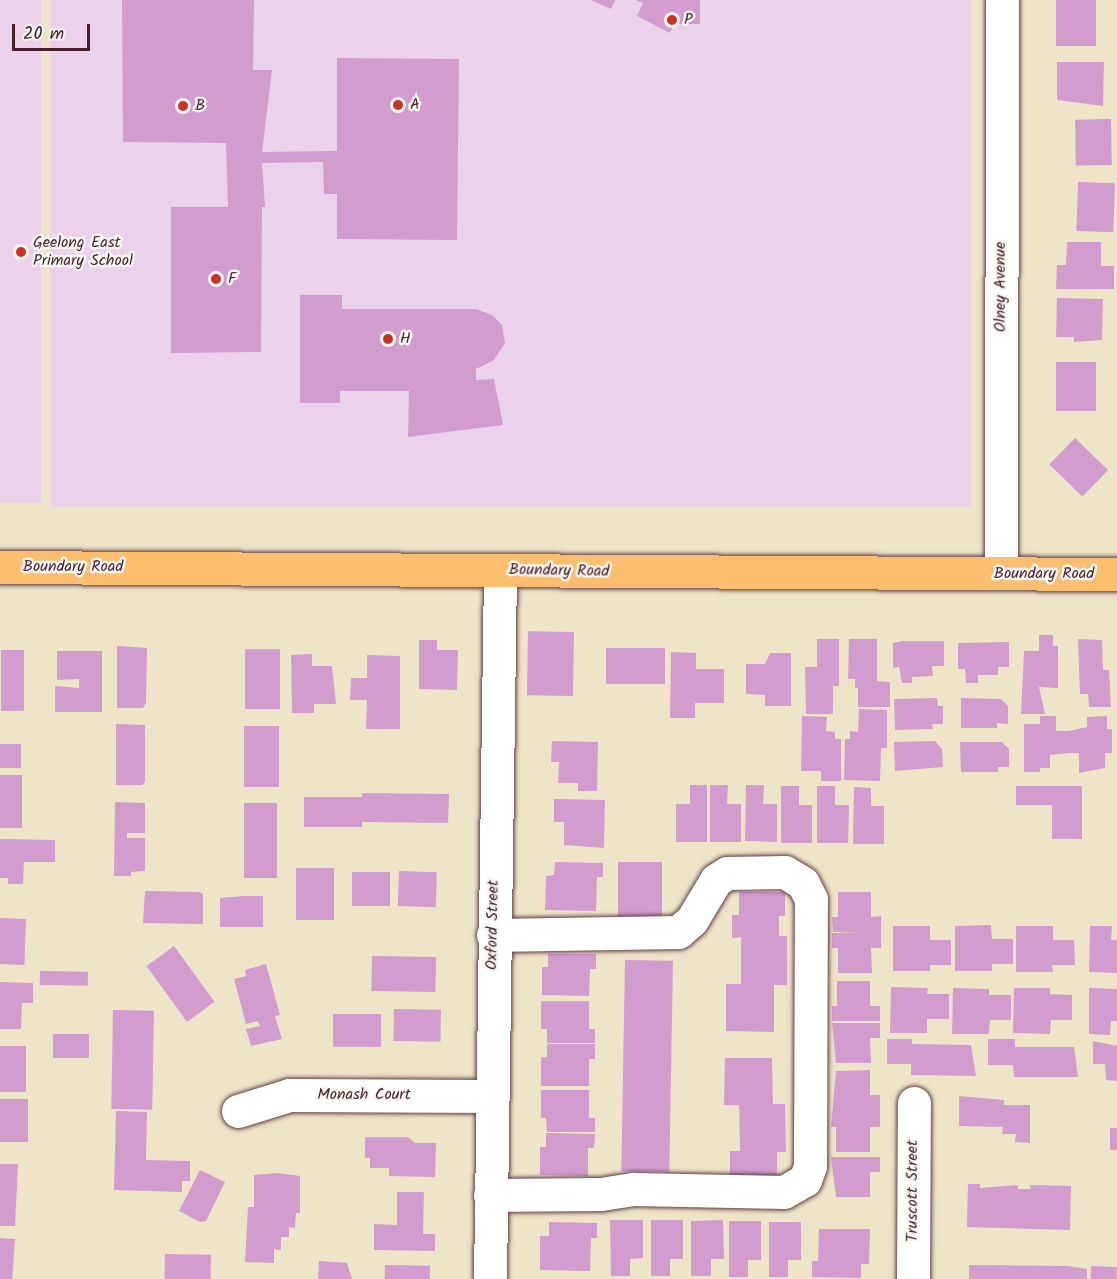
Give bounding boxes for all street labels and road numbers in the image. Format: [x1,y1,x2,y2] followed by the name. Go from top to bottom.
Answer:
[991,242,1011,332] street label: Olney Avenue
[23,557,123,577] street label: Boundary Road
[509,561,609,581] street label: Boundary Road
[994,564,1094,584] street label: Boundary Road
[483,880,503,970] street label: Oxford Street
[317,1085,411,1105] street label: Monash Court
[903,1140,923,1242] street label: Truscott Street

